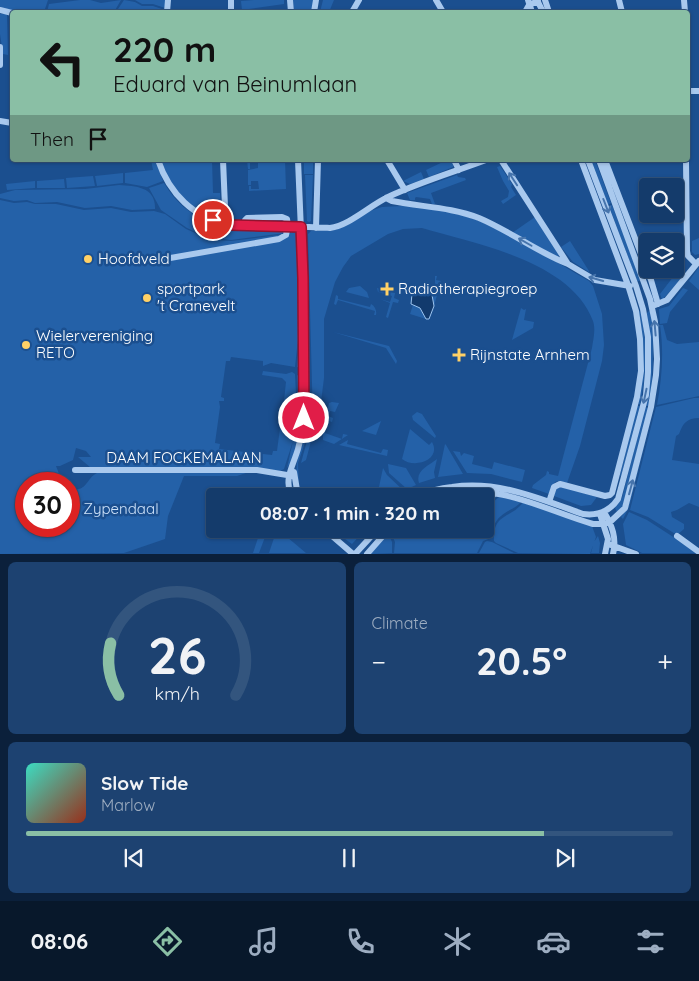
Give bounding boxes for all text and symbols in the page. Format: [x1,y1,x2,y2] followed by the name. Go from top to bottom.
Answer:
[113,27,216,71] text: 220 m
[30,30,95,95] icon: left
[113,70,357,98] text: Eduard van Beinumlaan
[84,125,112,153] icon: arrive
[30,127,74,151] text: Then
[508,173,518,187] one-way arrow
[639,178,684,278] map controls
[639,178,684,223] button: search
[602,198,611,213] one-way arrow
[192,199,234,241] pin
[199,206,227,234] icon: arrive
[639,233,684,278] button: layers
[517,237,532,247] one-way arrow
[98,249,170,268] place label: Hoofdveld
[82,253,94,265] marker: Hoofdveld
[589,274,605,284] one-way arrow
[157,279,235,315] place label: sportpark 't Cranevelt
[398,279,537,298] place label: Radiotherapiegroep
[380,282,394,296] marker: Radiotherapiegroep
[141,292,153,304] marker: sportpark 't Cranevelt
[651,320,660,336] one-way arrow
[36,326,153,362] place label: Wielervereniging RETO
[20,339,32,351] marker: Wielervereniging RETO
[470,345,590,364] place label: Rijnstate Arnhem
[452,348,466,362] marker: Rijnstate Arnhem
[640,387,649,403] one-way arrow
[277,391,329,443] position arrow
[106,448,262,467] street label: DAAM FOCKEMALAAN
[15,472,80,537] speed limit sign: 30
[627,480,636,496] one-way arrow
[83,499,159,518] park label: Zypendaal
[260,501,440,525] text: 08:07 · 1 min · 320 m
[372,613,428,633] text: Climate
[148,622,206,687] text: 26
[476,637,567,685] text: 20.5°
[372,644,386,679] text: −
[657,644,673,679] text: +
[154,682,199,704] text: km/h
[101,771,189,795] text: Slow Tide
[101,795,155,815] text: Marlow
[120,844,148,872] icon: previous
[335,844,363,872] icon: pause
[551,844,579,872] icon: next
[150,924,185,959] icon: directions
[246,924,281,959] icon: music
[343,924,378,959] icon: phone
[440,924,475,959] icon: climate
[536,924,571,959] icon: car
[633,924,668,959] icon: filters
[31,927,88,955] text: 08:06

